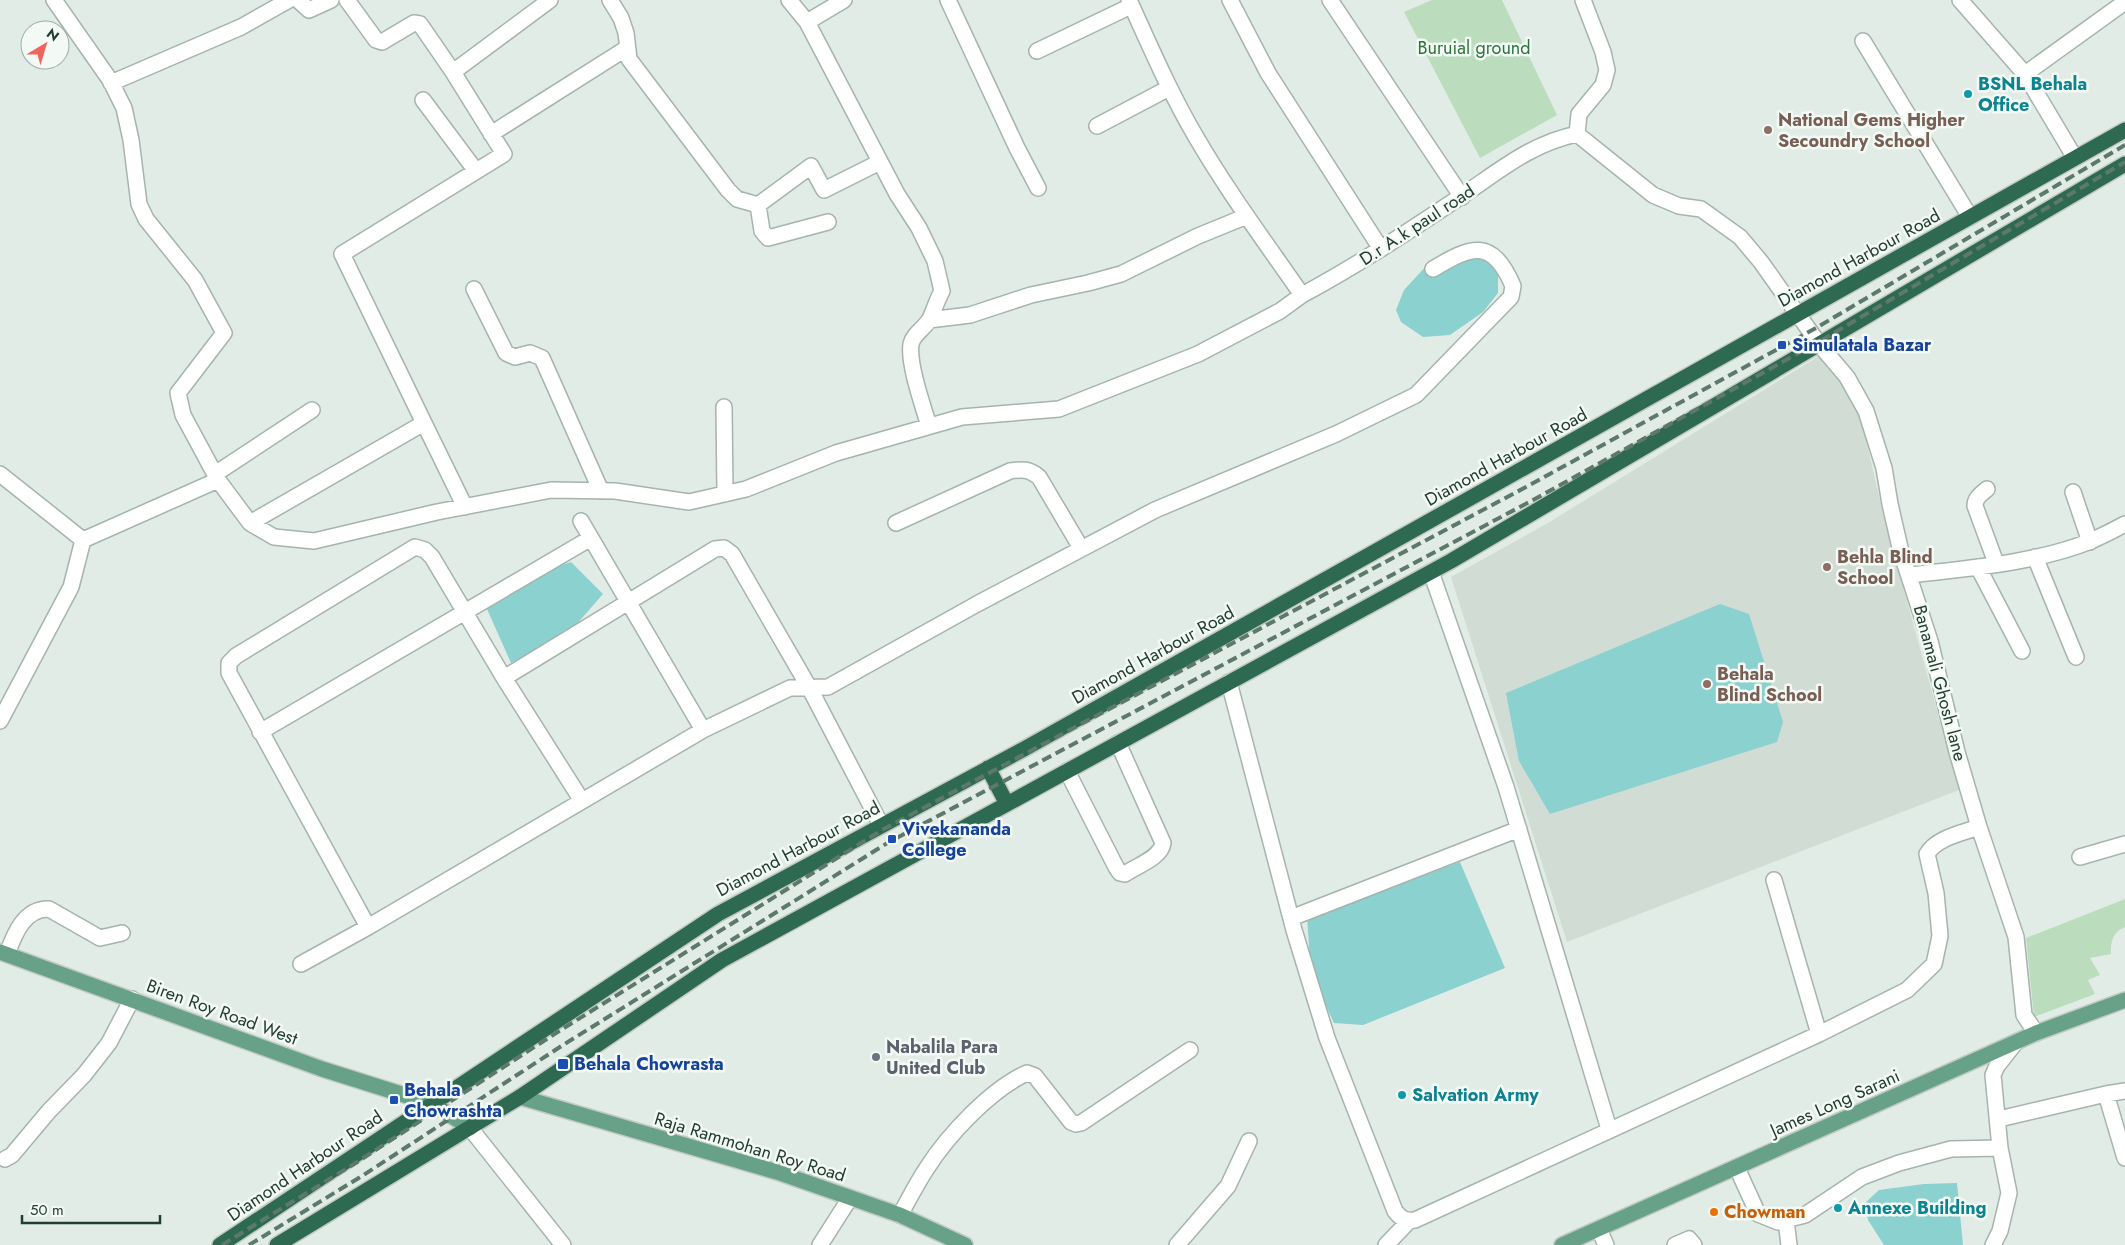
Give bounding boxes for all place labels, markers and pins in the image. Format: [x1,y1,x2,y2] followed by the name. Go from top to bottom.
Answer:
[1978,71,2087,118] place label: BSNL Behala Office
[1962,88,1974,100] marker: BSNL Behala Office
[1778,107,1966,154] place label: National Gems Higher Secoundry School
[1762,124,1774,136] marker: National Gems Higher Secoundry School
[1792,332,1932,358] place label: Simulatala Bazar
[1776,339,1788,351] marker: Simulatala Bazar
[1837,544,1933,591] place label: Behla Blind School
[1821,561,1833,573] marker: Behla Blind School
[1717,661,1822,708] place label: Behala Blind School
[1701,678,1713,690] marker: Behala Blind School
[901,816,1011,863] place label: Vivekananda College
[886,833,898,845] marker: Vivekananda College
[886,1034,998,1081] place label: Nabalila Para United Club
[574,1051,724,1077] place label: Behala Chowrasta
[870,1051,882,1063] marker: Nabalila Para United Club
[556,1057,570,1071] marker: Behala Chowrasta
[404,1077,502,1124] place label: Behala Chowrashta
[1412,1082,1539,1108] place label: Salvation Army
[1396,1089,1408,1101] marker: Salvation Army
[388,1094,400,1106] marker: Behala Chowrashta
[1847,1195,1987,1221] place label: Annexe Building
[1724,1199,1806,1225] place label: Chowman
[1832,1202,1844,1214] marker: Annexe Building
[1708,1206,1720,1218] marker: Chowman

